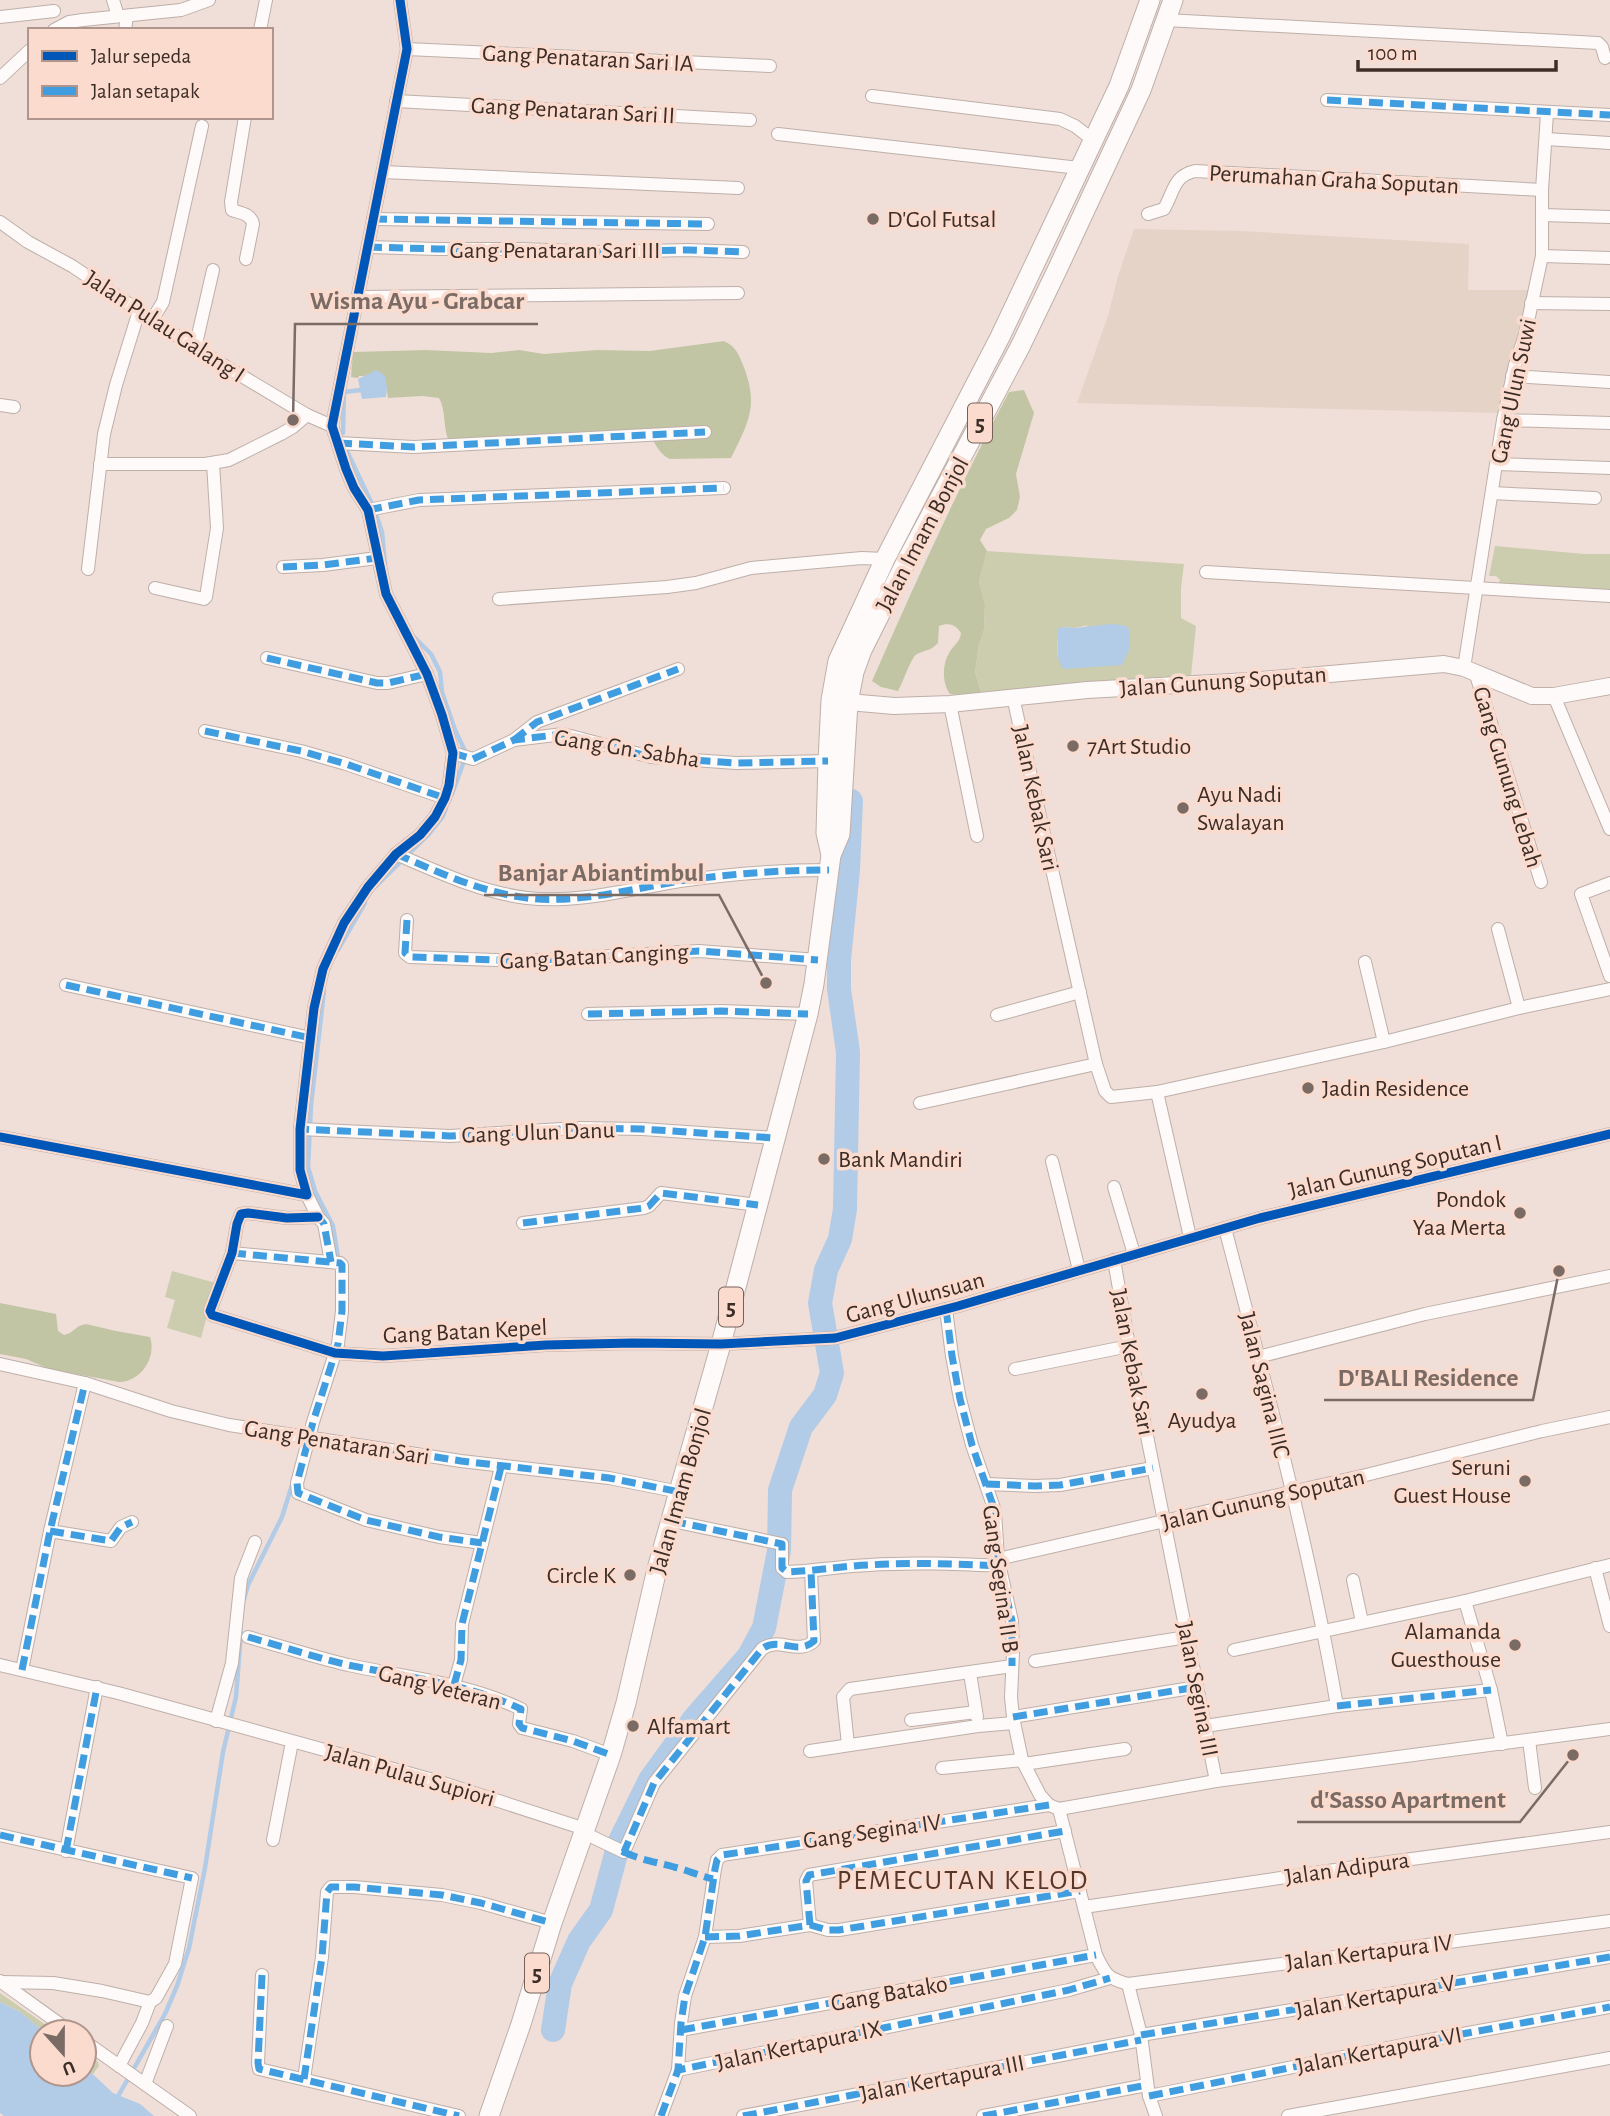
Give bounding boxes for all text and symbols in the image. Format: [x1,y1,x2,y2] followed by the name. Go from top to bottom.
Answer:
[28,28,273,119] legend
[1358,28,1556,72] scale bar
[482,41,694,77] street label: Gang Penataran Sari IA
[1368,43,1418,64] text: 100 m
[91,46,191,67] text: Jalur sepeda
[91,81,200,102] text: Jalan setapak
[470,94,676,128] street label: Gang Penataran Sari II
[1208,161,1460,199] street label: Perumahan Graha Soputan
[887,208,996,232] place label: D'Gol Futsal
[865,211,881,227] marker: D'Gol Futsal
[450,239,660,263] street label: Gang Penataran Sari III
[80,266,249,387] street label: Jalan Pulau Galang I
[295,277,538,324] callout: Wisma Ayu - Grabcar
[310,288,524,314] text: Wisma Ayu - Grabcar
[1487,317,1541,466] street label: Gang Ulun Suwi
[968,404,992,442] road number: 5
[872,453,974,616] street label: Jalan Imam Bonjol
[1119,663,1327,701] street label: Jalan Gunung Soputan
[1468,684,1546,871] street label: Gang Gunung Lebah
[1008,723,1062,873] street label: Jalan Kebak Sari
[553,726,701,772] street label: Gang Gn. Sabha
[1087,735,1191,759] place label: 7Art Studio
[1065,738,1081,754] marker: 7Art Studio
[1197,783,1285,835] place label: Ayu Nadi Swalayan
[1175,800,1191,816] marker: Ayu Nadi Swalayan
[484,848,719,895] callout: Banjar Abiantimbul
[498,860,704,886] text: Banjar Abiantimbul
[499,940,689,974] street label: Gang Batan Canging
[1322,1077,1469,1101] place label: Jadin Residence
[1300,1080,1316,1096] marker: Jadin Residence
[461,1118,615,1148] street label: Gang Ulun Danu
[1286,1131,1504,1203] street label: Jalan Gunung Soputan I
[838,1148,963,1172] place label: Bank Mandiri
[816,1151,832,1167] marker: Bank Mandiri
[1413,1188,1506,1240] place label: Pondok Yaa Merta
[1512,1205,1528,1221] marker: Pondok Yaa Merta
[843,1268,987,1328] street label: Gang Ulunsuan
[1106,1287,1158,1437] street label: Jalan Kebak Sari
[719,1288,743,1326] road number: 5
[1234,1310,1294,1461] street label: Jalan Sagina IIIC
[382,1316,548,1348] street label: Gang Batan Kepel
[1324,1353,1533,1400] callout: D'BALI Residence
[1337,1365,1519,1391] text: D'BALI Residence
[1194,1386,1210,1402] marker: Ayudya
[646,1406,716,1577] street label: Jalan Imam Bonjol
[1167,1409,1237,1433] place label: Ayudya
[242,1416,431,1470] street label: Gang Penataran Sari
[1393,1456,1511,1508] place label: Seruni Guest House
[1159,1465,1367,1535] street label: Jalan Gunung Soputan
[1517,1473,1533,1489] marker: Seruni Guest House
[978,1504,1022,1655] street label: Gang Segina II B
[547,1564,617,1588] place label: Circle K
[622,1567,638,1583] marker: Circle K
[1172,1620,1222,1759] street label: Jalan Segina III
[1391,1620,1501,1672] place label: Alamanda Guesthouse
[1507,1637,1523,1653] marker: Alamanda Guesthouse
[376,1661,504,1715] street label: Gang Veteran
[647,1715,730,1739] place label: Alfamart
[625,1718,641,1734] marker: Alfamart
[322,1740,497,1812] street label: Jalan Pulau Supiori
[1297,1775,1520,1822] callout: d'Sasso Apartment
[1310,1787,1506,1813] text: d'Sasso Apartment
[802,1810,943,1854] street label: Gang Segina IV
[1283,1848,1411,1890] street label: Jalan Adipura
[837,1867,1089,1895] district label: PEMECUTAN KELOD
[1284,1931,1454,1975] street label: Jalan Kertapura IV
[525,1954,549,1992] road number: 5
[1294,1971,1457,2023] street label: Jalan Kertapura V
[829,1972,949,2016] street label: Gang Batako
[714,2017,884,2075] street label: Jalan Kertapura IX
[28,2018,98,2088] north arrow
[1294,2023,1464,2079] street label: Jalan Kertapura VI
[858,2051,1027,2107] street label: Jalan Kertapura III
[59,2056,78,2079] text: U

